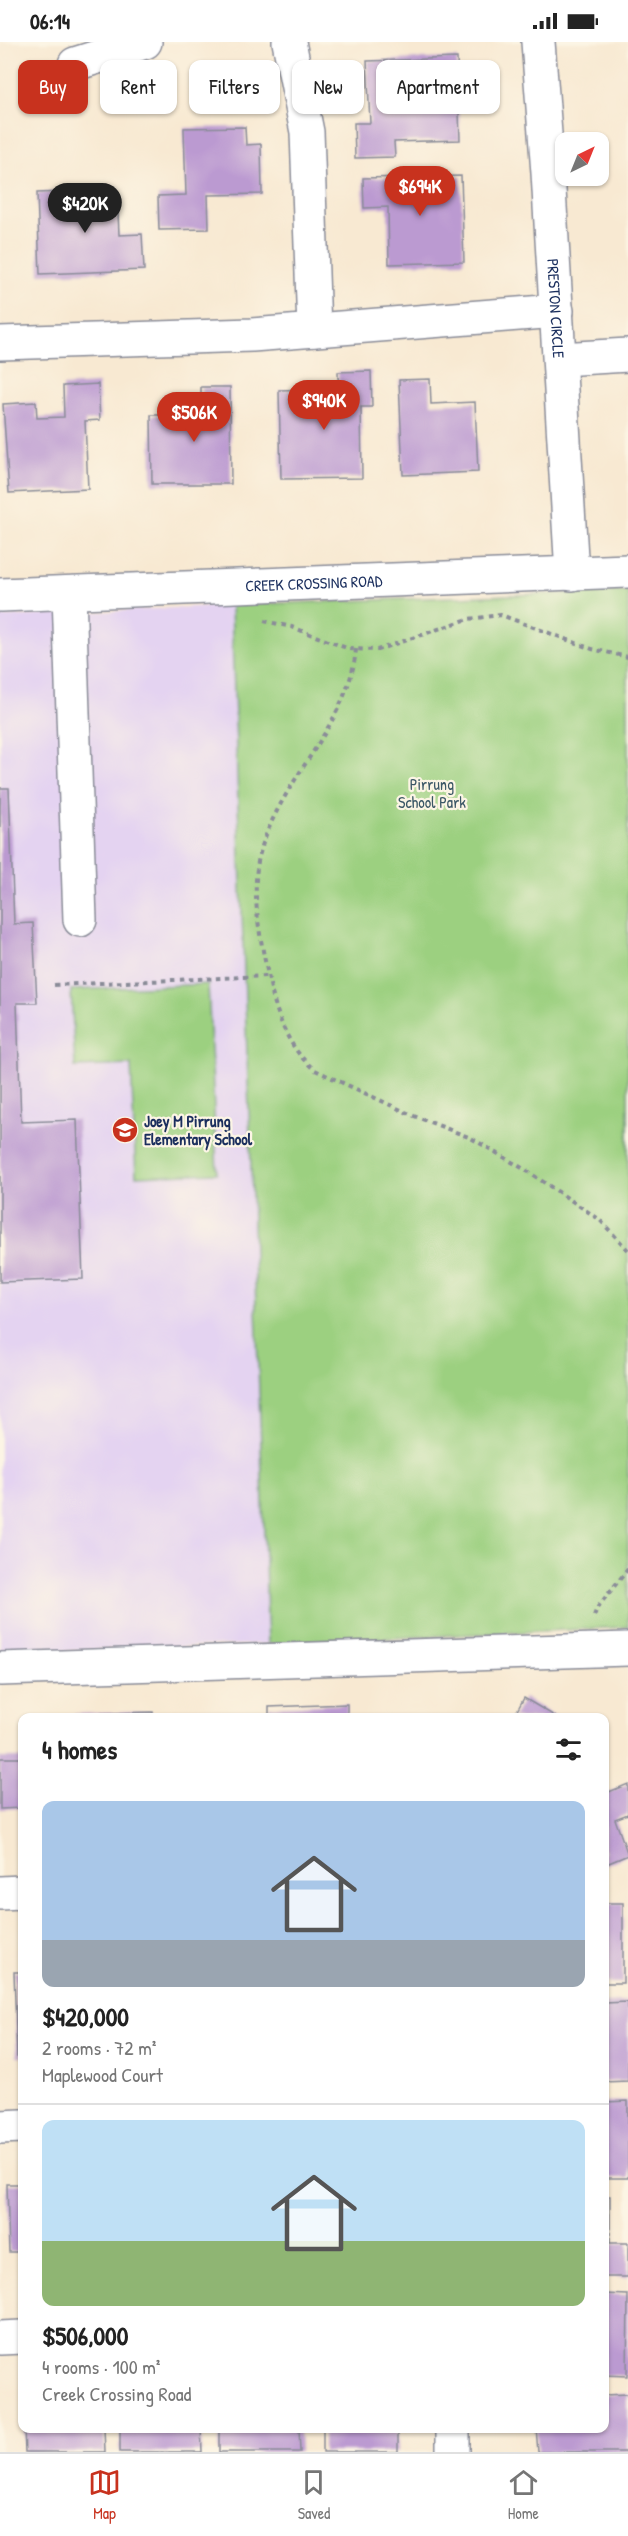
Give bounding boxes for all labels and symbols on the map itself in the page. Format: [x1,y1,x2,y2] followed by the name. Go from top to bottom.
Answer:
[555,132,609,186] north arrow
[378,166,462,217] pin: $694K
[43,183,127,234] pin: $420K
[542,258,570,359] street label: PRESTON CIRCLE
[282,380,366,431] pin: $940K
[152,392,236,443] pin: $506K
[245,569,383,597] street label: CREEK CROSSING ROAD
[398,773,466,813] park label: Pirrung School Park
[144,1110,253,1151] place label: Joey M Pirrung Elementary School
[110,1115,140,1145] school or university icon: Joey M Pirrung Elementary School

